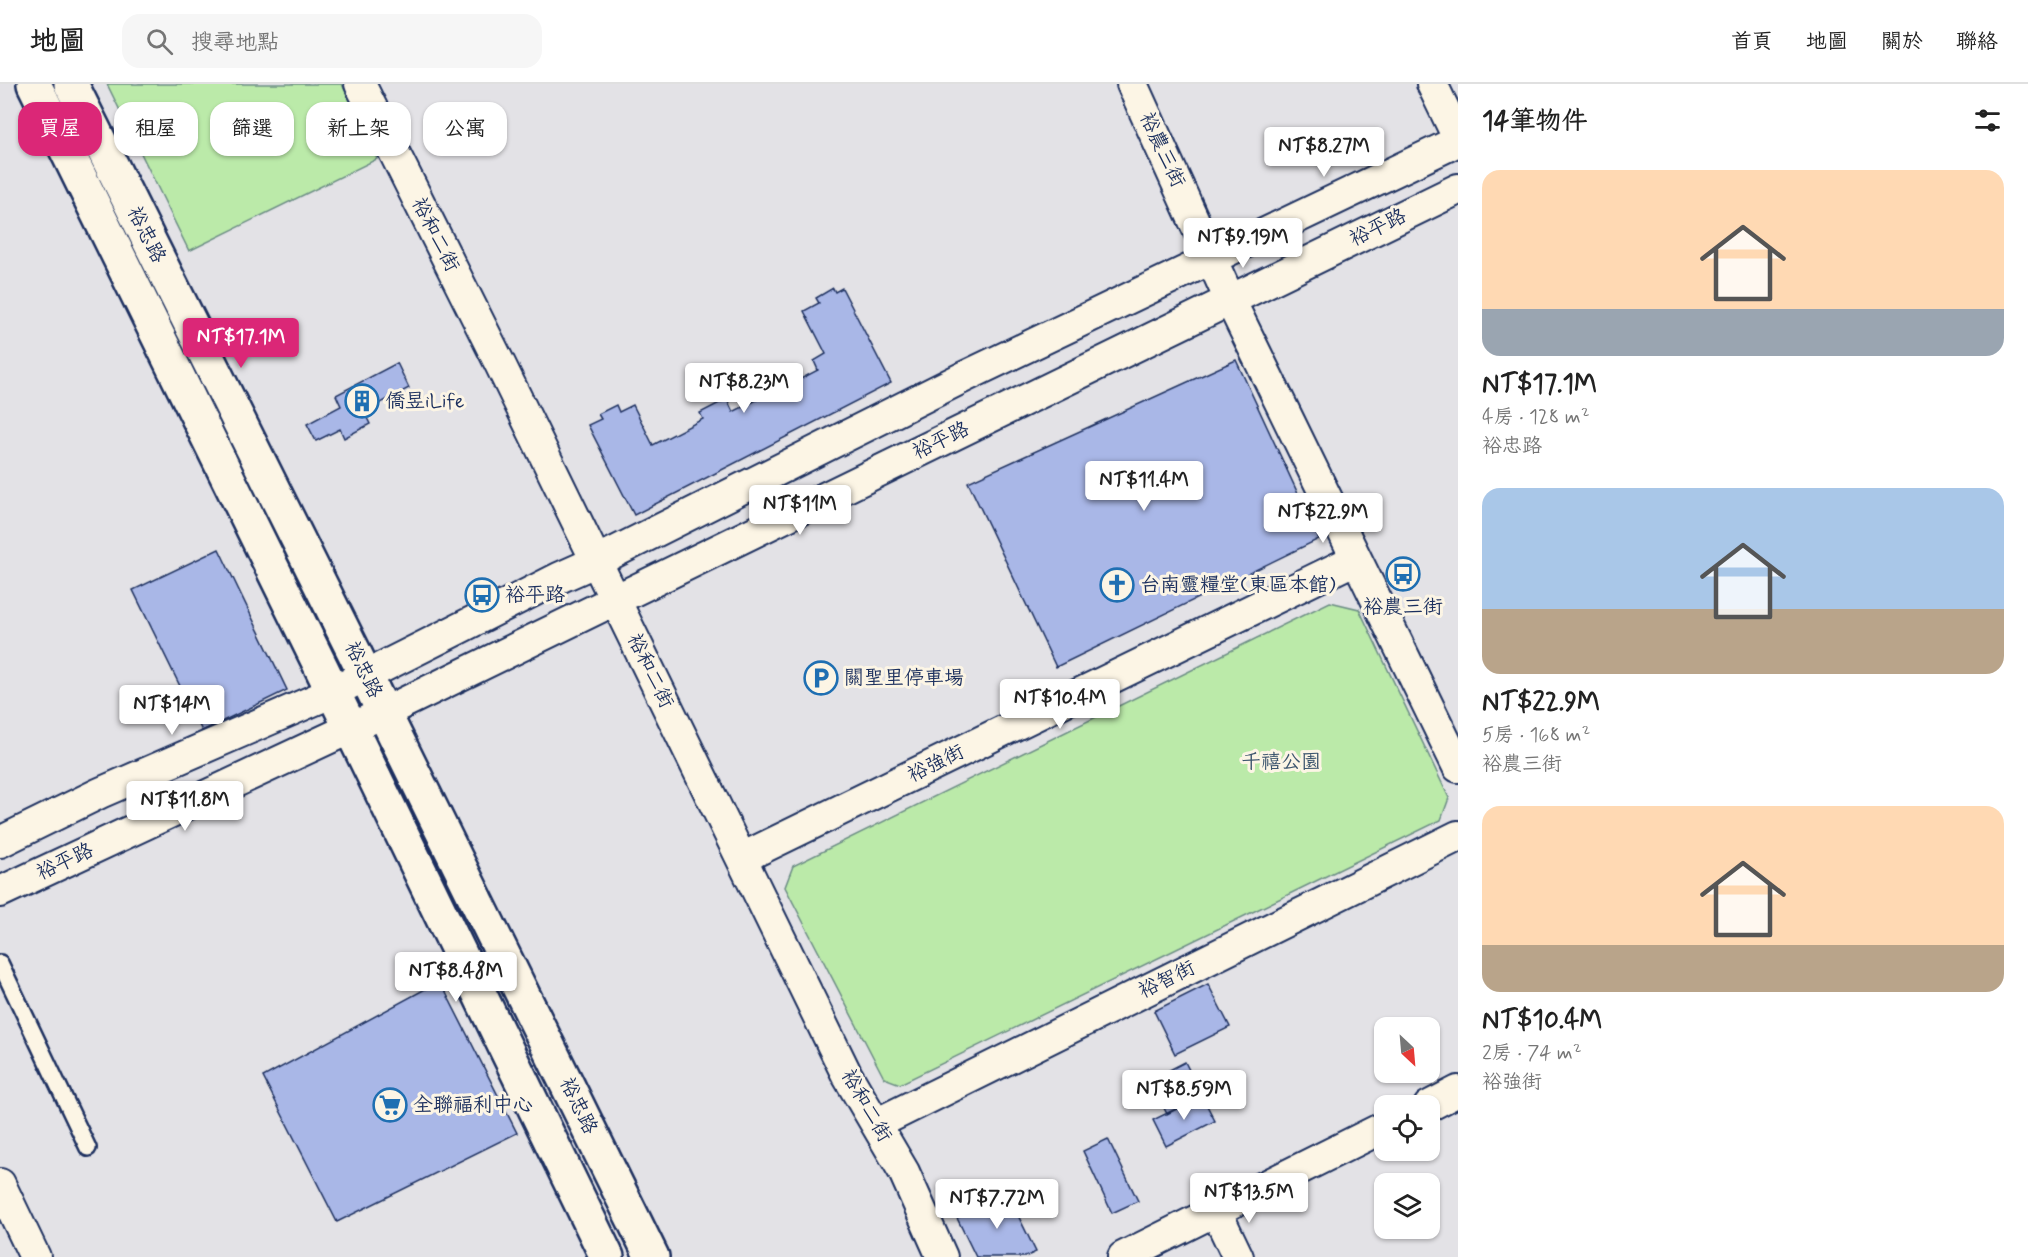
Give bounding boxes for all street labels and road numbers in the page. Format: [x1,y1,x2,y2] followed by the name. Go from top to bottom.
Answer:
[1133,108,1191,192] street label: 裕農三街
[405,193,465,277] street label: 裕和二街
[120,202,172,269] street label: 裕忠路
[1345,202,1412,253] street label: 裕平路
[908,415,975,466] street label: 裕平路
[620,629,680,713] street label: 裕和二街
[338,637,389,704] street label: 裕忠路
[903,739,969,789] street label: 裕強街
[32,837,99,887] street label: 裕平路
[1134,955,1200,1005] street label: 裕智街
[834,1065,898,1147] street label: 裕和二街
[553,1073,604,1140] street label: 裕忠路

